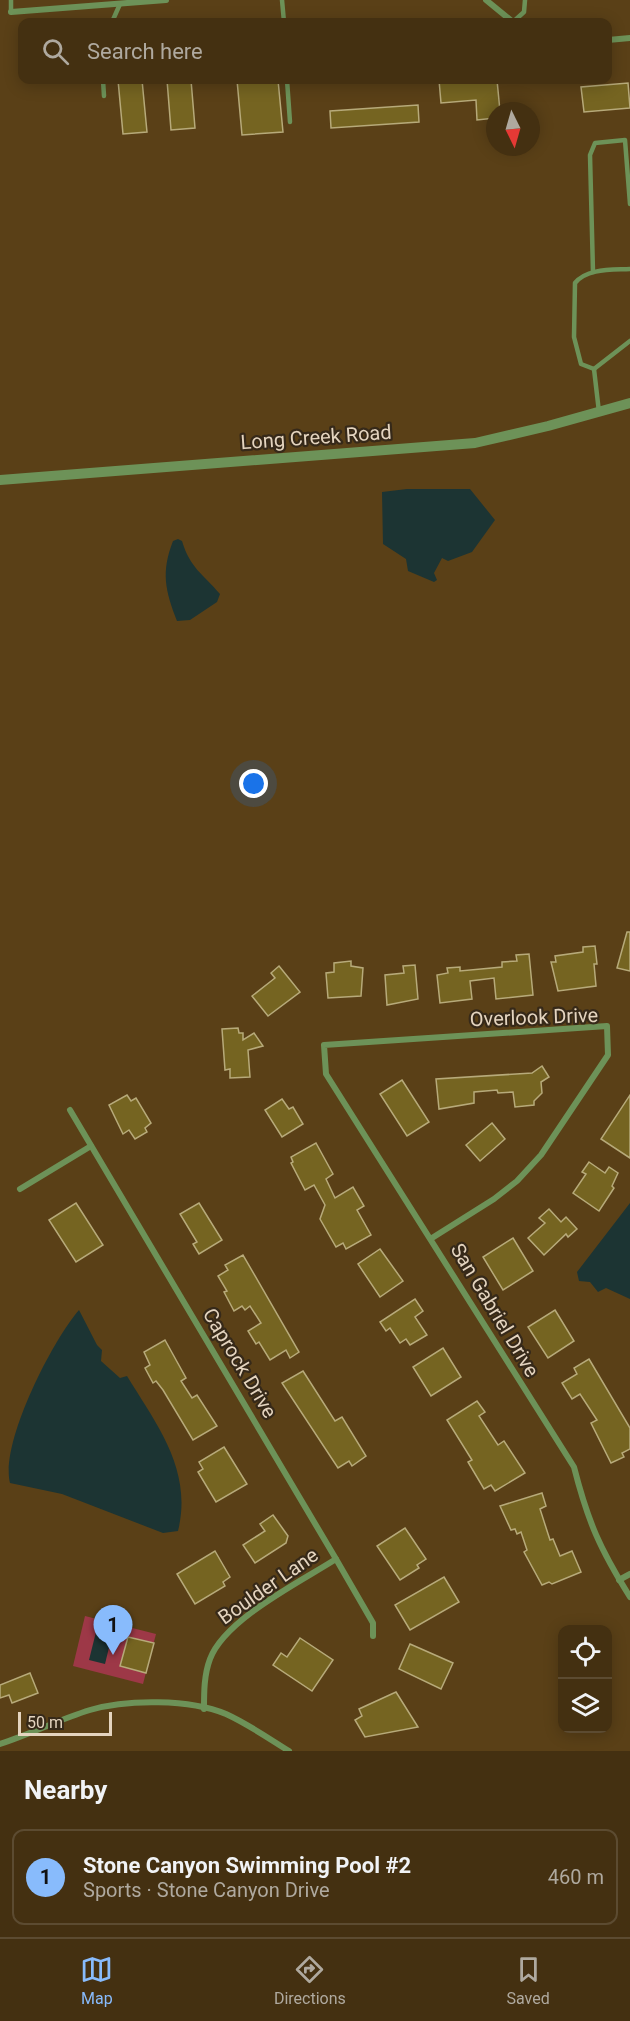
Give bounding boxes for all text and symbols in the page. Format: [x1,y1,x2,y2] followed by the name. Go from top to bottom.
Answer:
[18,18,612,84] search box
[39,35,72,68] icon: search
[87,39,203,64] text: Search here
[486,102,540,156] north arrow
[240,420,392,454] street label: Long Creek Road
[239,769,268,798] your location
[469,1003,599,1031] street label: Overlook Drive
[446,1239,544,1381] street label: San Gabriel Drive
[198,1304,282,1422] street label: Caprock Drive
[213,1543,323,1629] street label: Boulder Lane
[94,1606,132,1655] pin: 1
[558,1625,612,1733] map controls
[558,1625,612,1679] button: locate
[558,1679,612,1733] button: layers
[18,1709,112,1736] scale bar
[27,1713,63,1732] text: 50 m
[24,1775,107,1805] text: Nearby
[83,1853,411,1878] text: Stone Canyon Swimming Pool #2
[40,1865,51,1889] text: 1
[548,1865,604,1889] text: 460 m
[83,1878,330,1902] text: Sports · Stone Canyon Drive
[80,1953,113,2008] tab: Map
[274,1953,346,2008] tab: Directions
[506,1953,550,2008] tab: Saved

